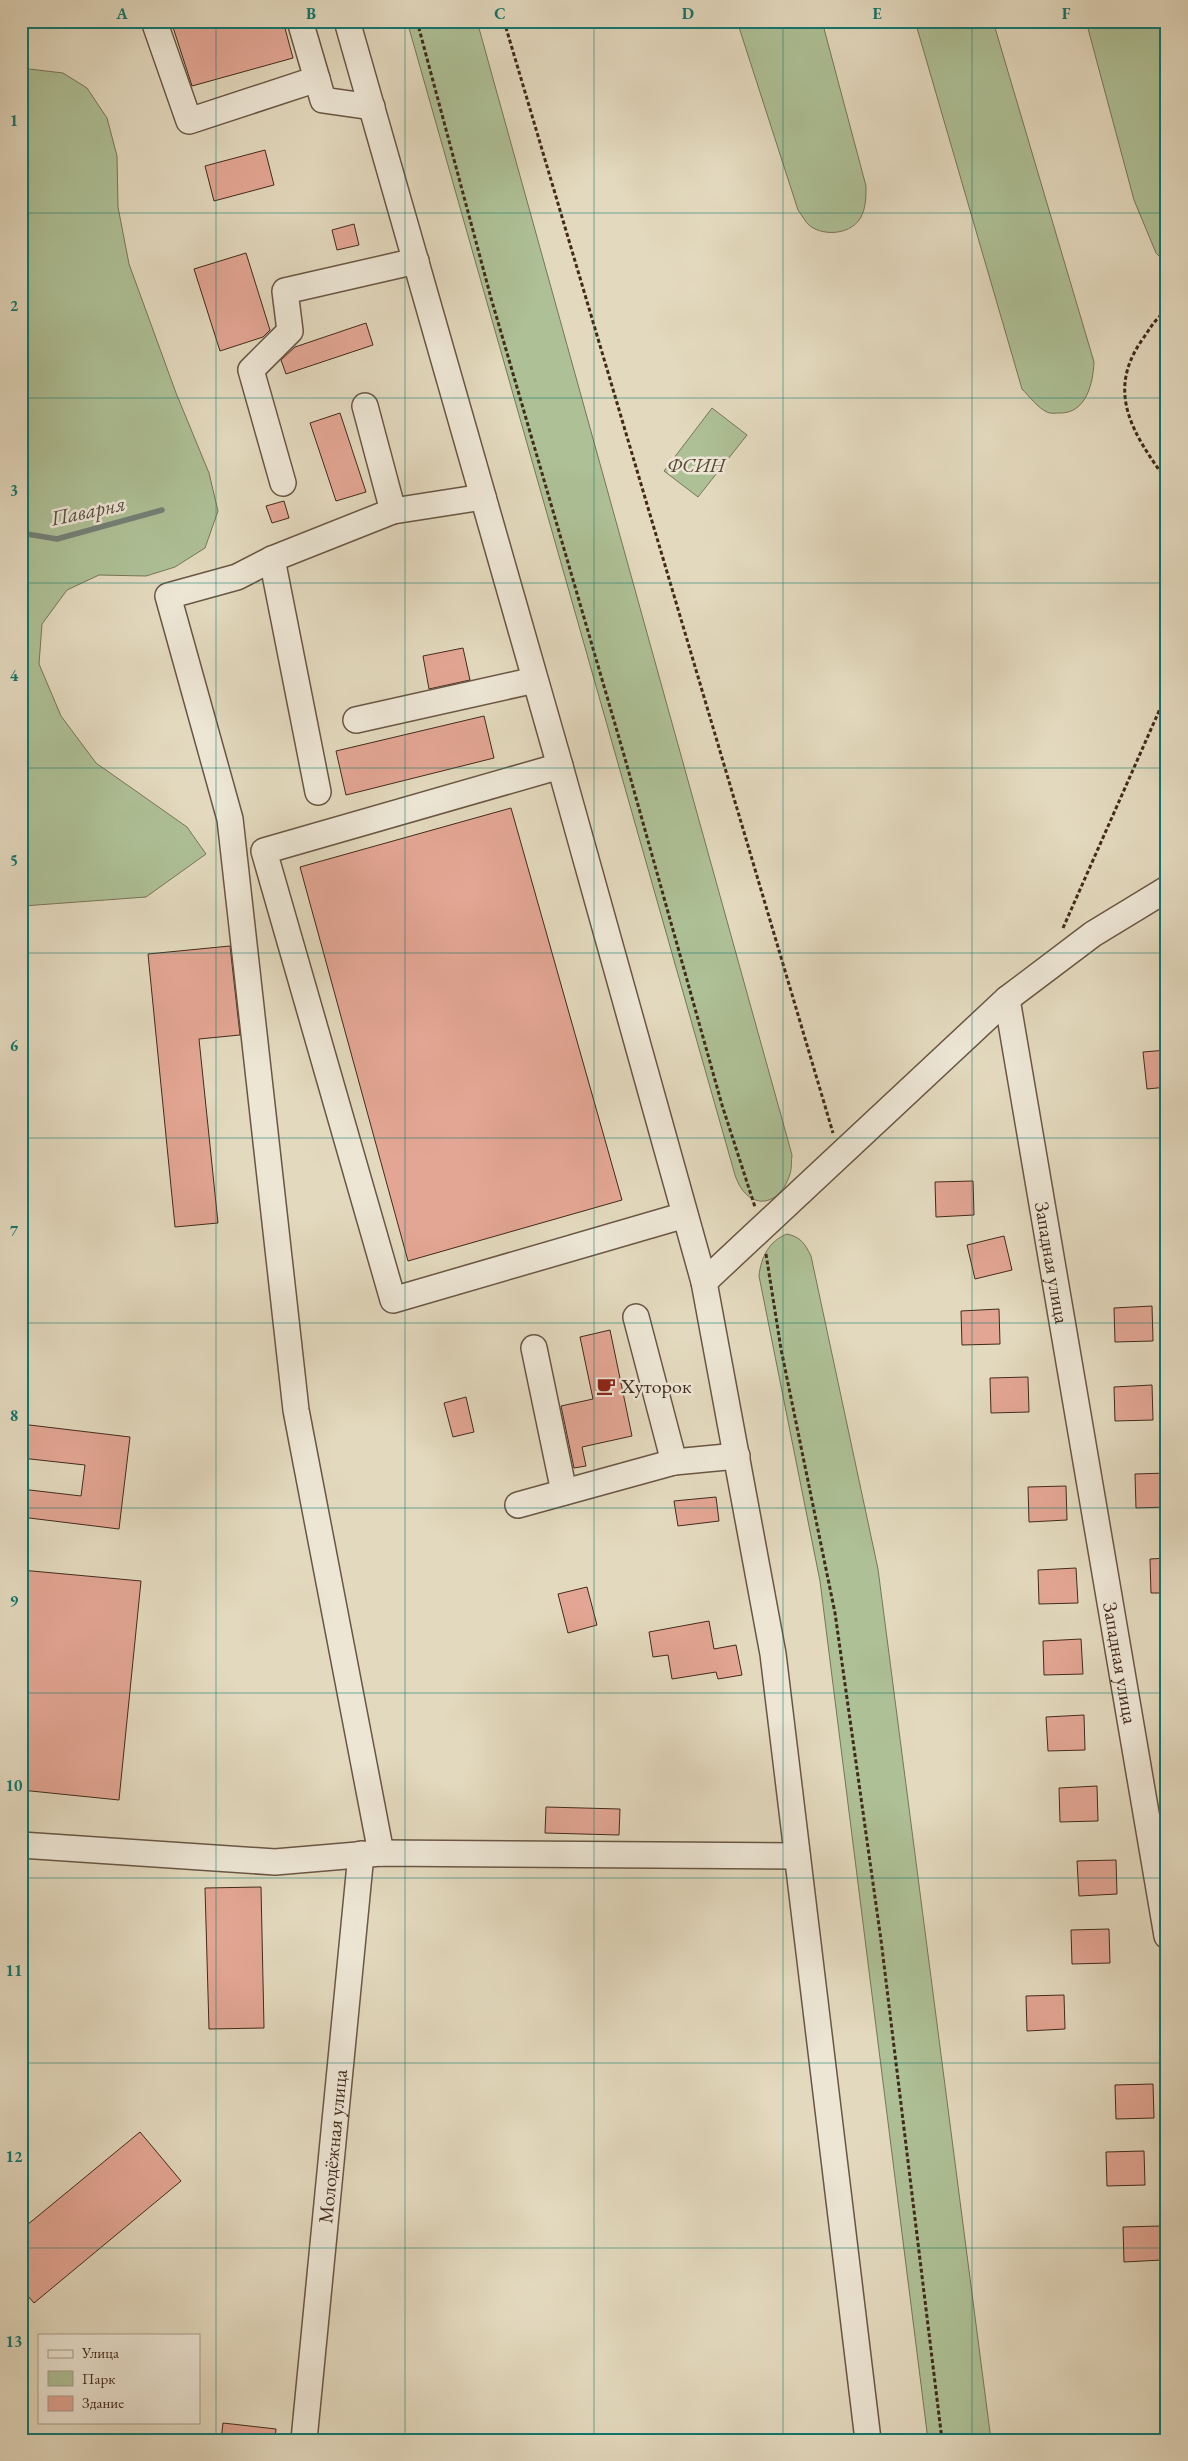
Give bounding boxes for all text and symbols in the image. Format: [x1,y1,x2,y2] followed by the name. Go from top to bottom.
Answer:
[115,3,128,24] text: A
[306,3,316,24] text: B
[494,3,506,24] text: C
[682,3,694,24] text: D
[872,3,882,24] text: E
[1062,3,1071,24] text: F
[10,110,18,131] text: 1
[10,295,19,316] text: 2
[667,452,727,478] park label: ФСИН
[10,480,18,501] text: 3
[47,489,128,532] water label: Паварня
[10,665,19,686] text: 4
[10,850,18,871] text: 5
[10,1035,19,1056] text: 6
[1029,1200,1075,1326] street label: Западная улица
[10,1220,19,1241] text: 7
[620,1373,692,1399] place label: Хуторок
[595,1375,617,1397] cafe icon: Хуторок
[10,1405,18,1426] text: 8
[10,1590,19,1611] text: 9
[1097,1600,1144,1726] street label: Западная улица
[6,1775,23,1796] text: 10
[6,1960,22,1981] text: 11
[312,2068,353,2225] street label: Молодёжная улица
[6,2146,23,2167] text: 12
[6,2331,22,2352] text: 13
[38,2334,200,2424] legend
[81,2343,119,2362] text: Улица
[82,2369,115,2388] text: Парк
[82,2393,124,2412] text: Здание

